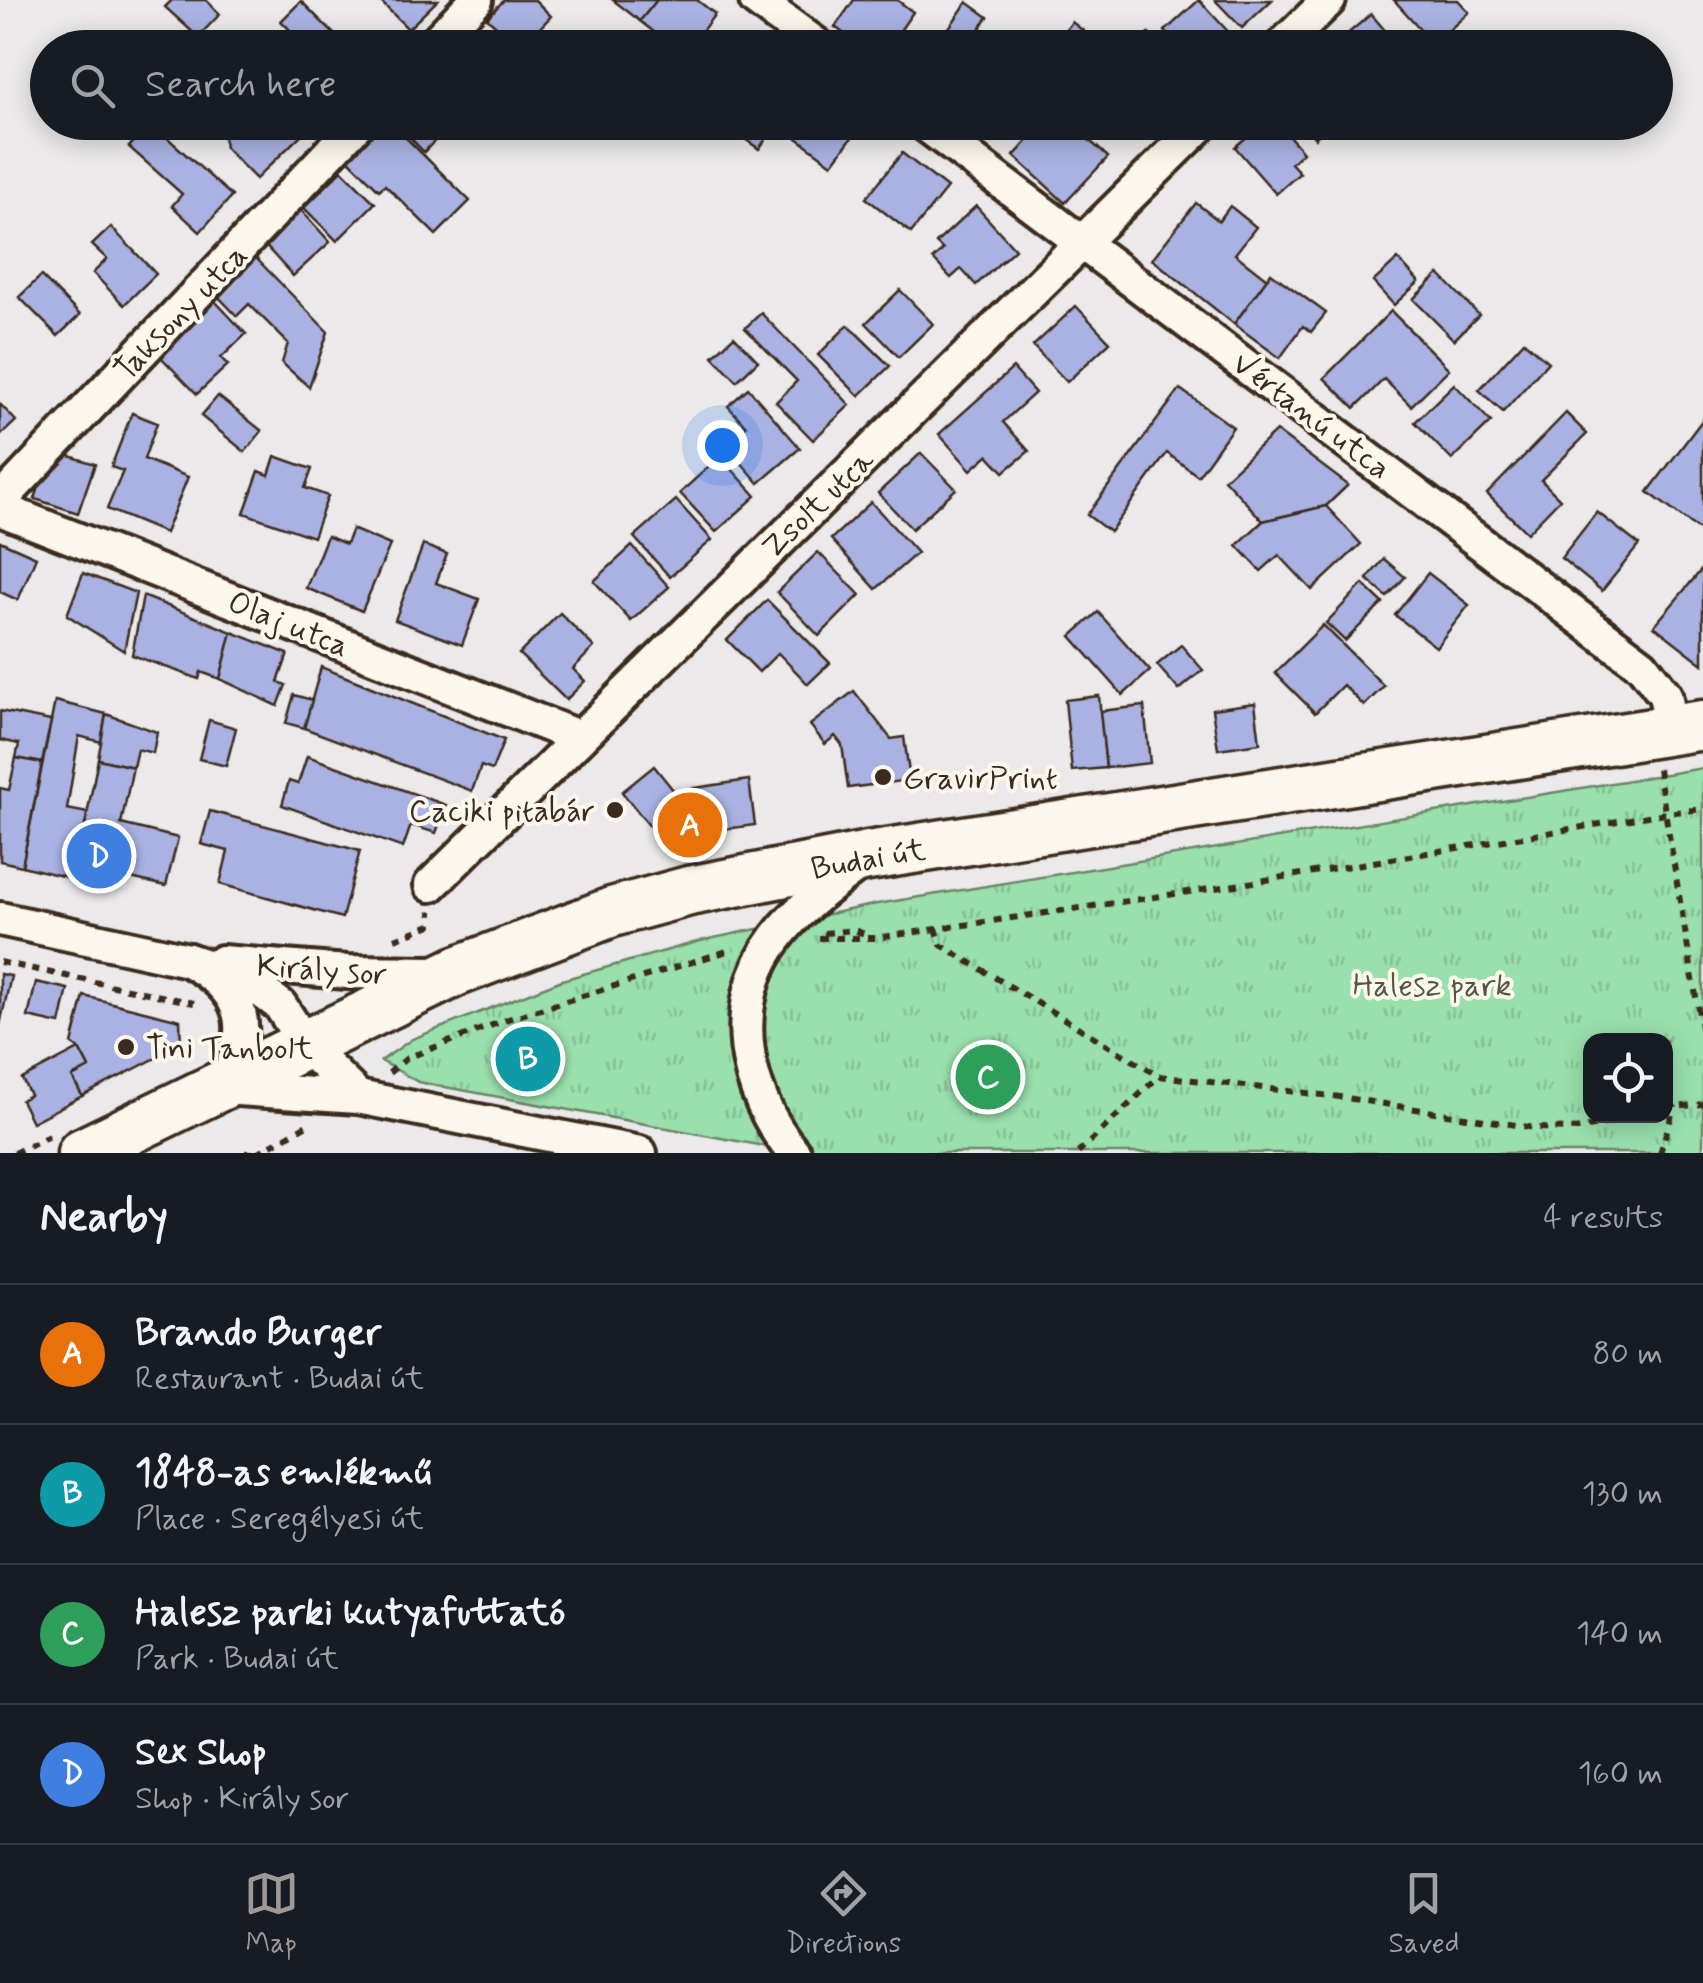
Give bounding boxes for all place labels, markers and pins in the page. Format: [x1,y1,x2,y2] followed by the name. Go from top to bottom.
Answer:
[903,758,1058,800] place label: GravirPrint
[872,766,894,788] marker: GravirPrint
[658,788,722,862] pin: A
[409,791,595,833] place label: Caciki pitabár
[604,799,626,821] marker: Caciki pitabár
[66,818,132,894] pin: D
[496,1022,560,1096] pin: B
[146,1028,313,1070] place label: Tini Tanbolt
[115,1036,137,1058] marker: Tini Tanbolt
[956,1040,1020,1114] pin: C

